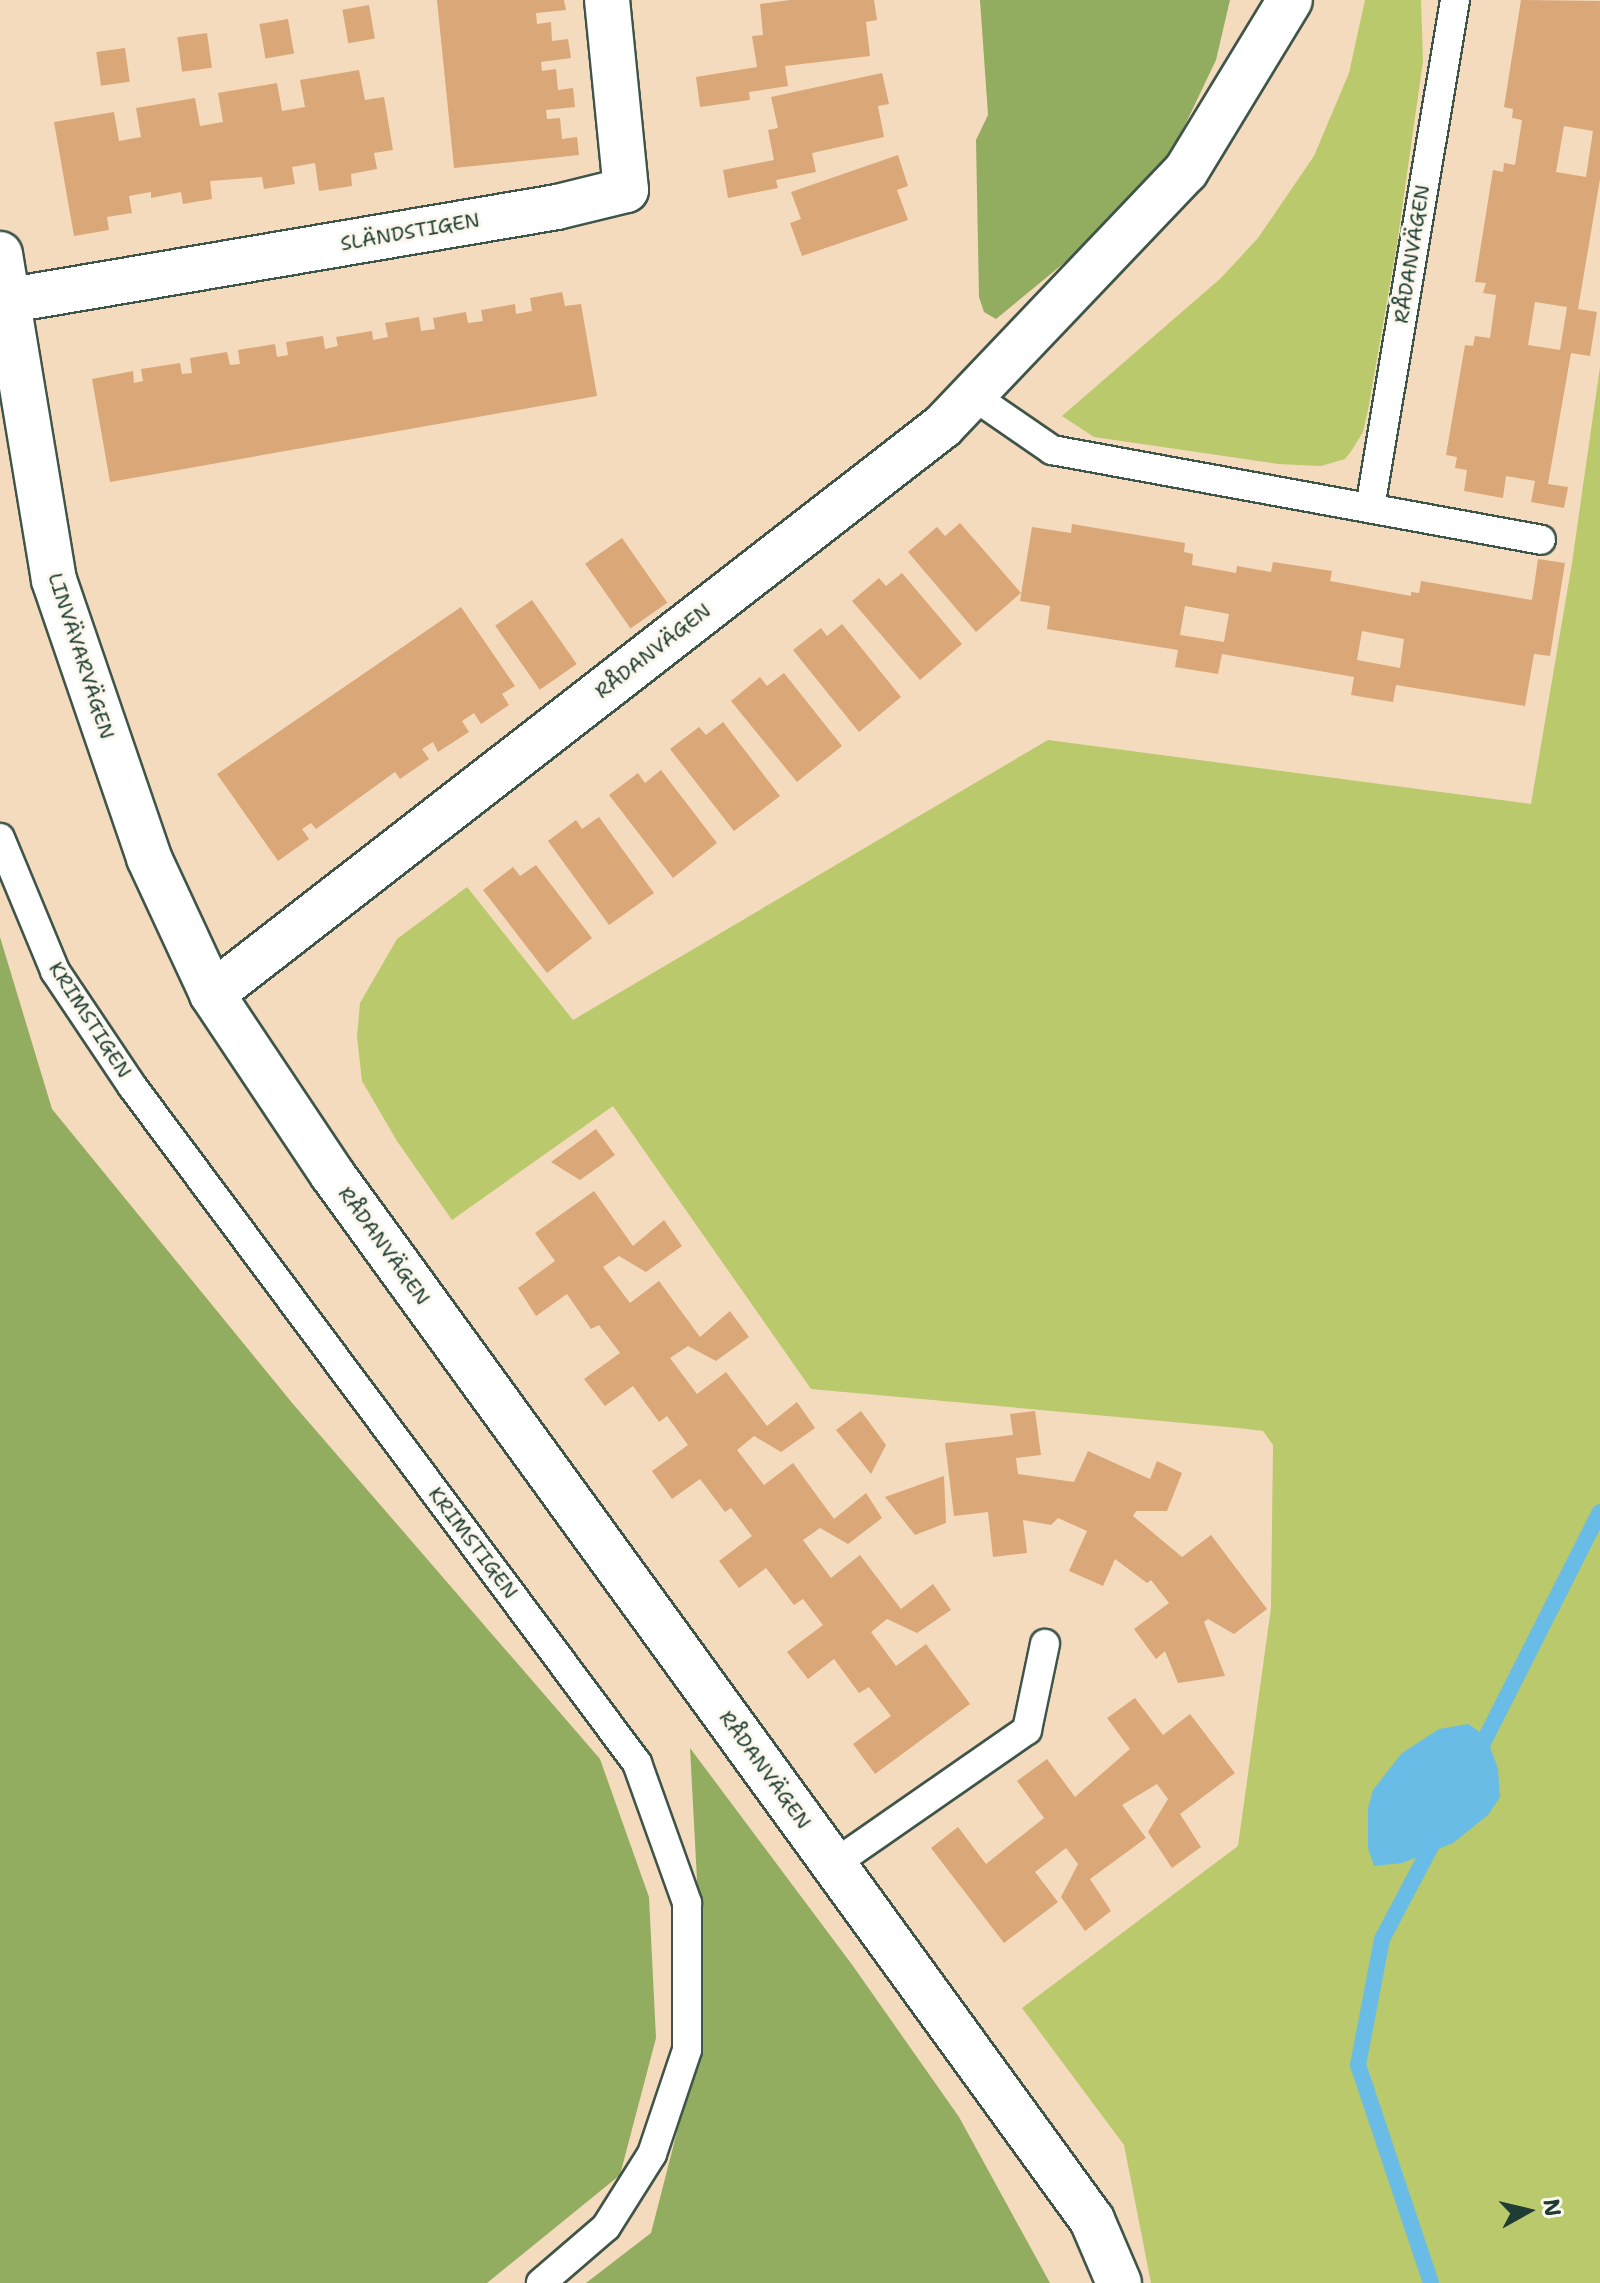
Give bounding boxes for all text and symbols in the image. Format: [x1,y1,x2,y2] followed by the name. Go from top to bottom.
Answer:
[1389,183,1435,325] street label: RÅDANVÄGEN
[339,208,481,256] street label: SLÄNDSTIGEN
[43,570,119,742] street label: LINVÄVARVÄGEN
[590,598,716,704] street label: RÅDANVÄGEN
[44,957,136,1083] street label: KRIMSTIGEN
[333,1182,435,1310] street label: RÅDANVÄGEN
[423,1482,523,1604] street label: KRIMSTIGEN
[714,1706,816,1834] street label: RÅDANVÄGEN
[1488,2171,1568,2251] north arrow
[1537,2197,1568,2218] text: N

